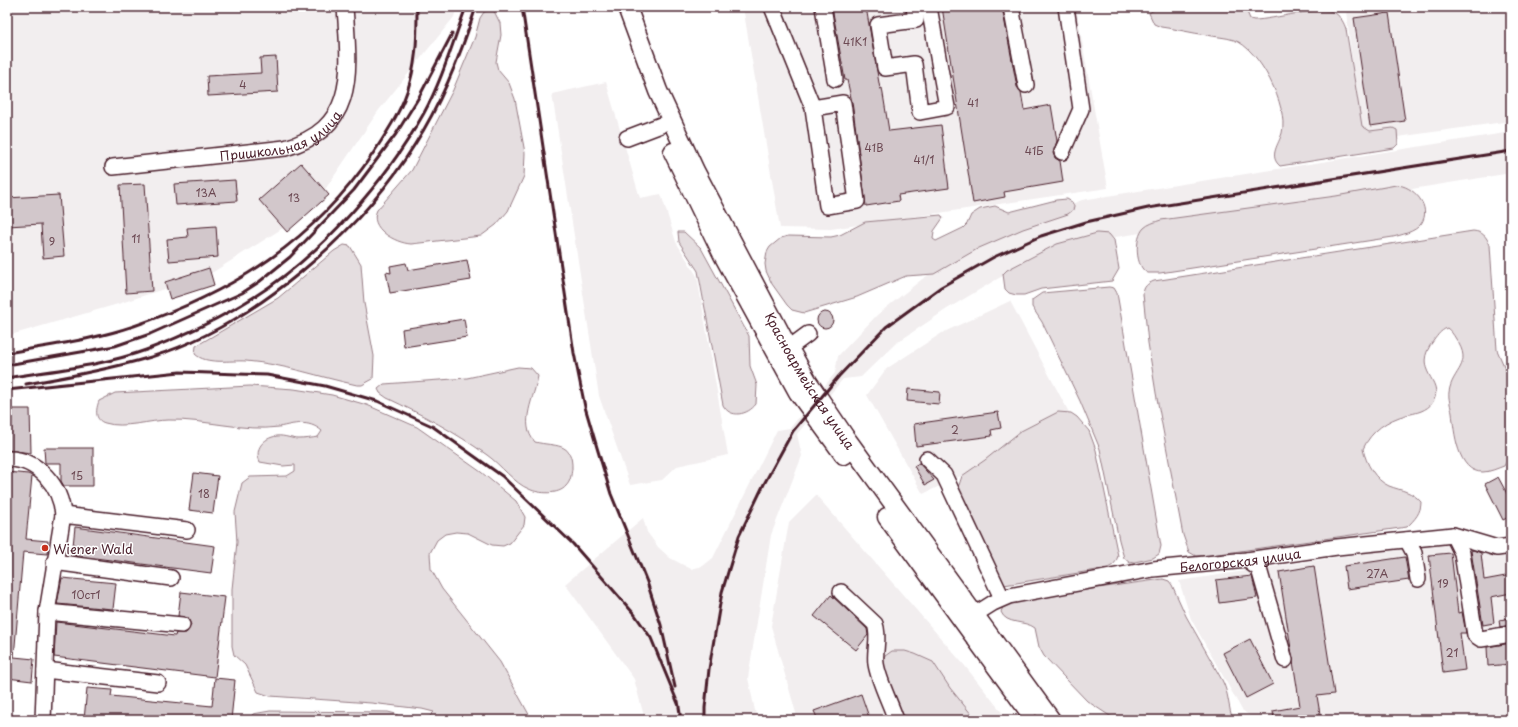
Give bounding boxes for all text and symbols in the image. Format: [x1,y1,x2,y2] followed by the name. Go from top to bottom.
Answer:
[843,33,867,50] house number: 41К1
[239,76,247,93] house number: 4
[967,94,979,111] house number: 41
[219,106,346,165] street label: Пришкольная улица
[865,139,883,156] house number: 41В
[1025,142,1043,159] house number: 41Б
[914,151,935,168] house number: 41/1
[196,184,217,201] house number: 13А
[288,189,300,206] house number: 13
[131,230,141,247] house number: 11
[49,233,55,250] house number: 9
[761,308,861,453] street label: Красноармейская улица
[951,421,959,438] house number: 2
[71,467,83,484] house number: 15
[198,485,210,502] house number: 18
[53,539,133,558] place label: Wiener Wald
[40,543,50,553] marker: Wiener Wald
[1179,543,1303,576] street label: Белогорская улица
[1366,565,1389,582] house number: 27А
[1437,575,1449,592] house number: 19
[72,586,101,603] house number: 10ст1
[1446,644,1458,661] house number: 21

